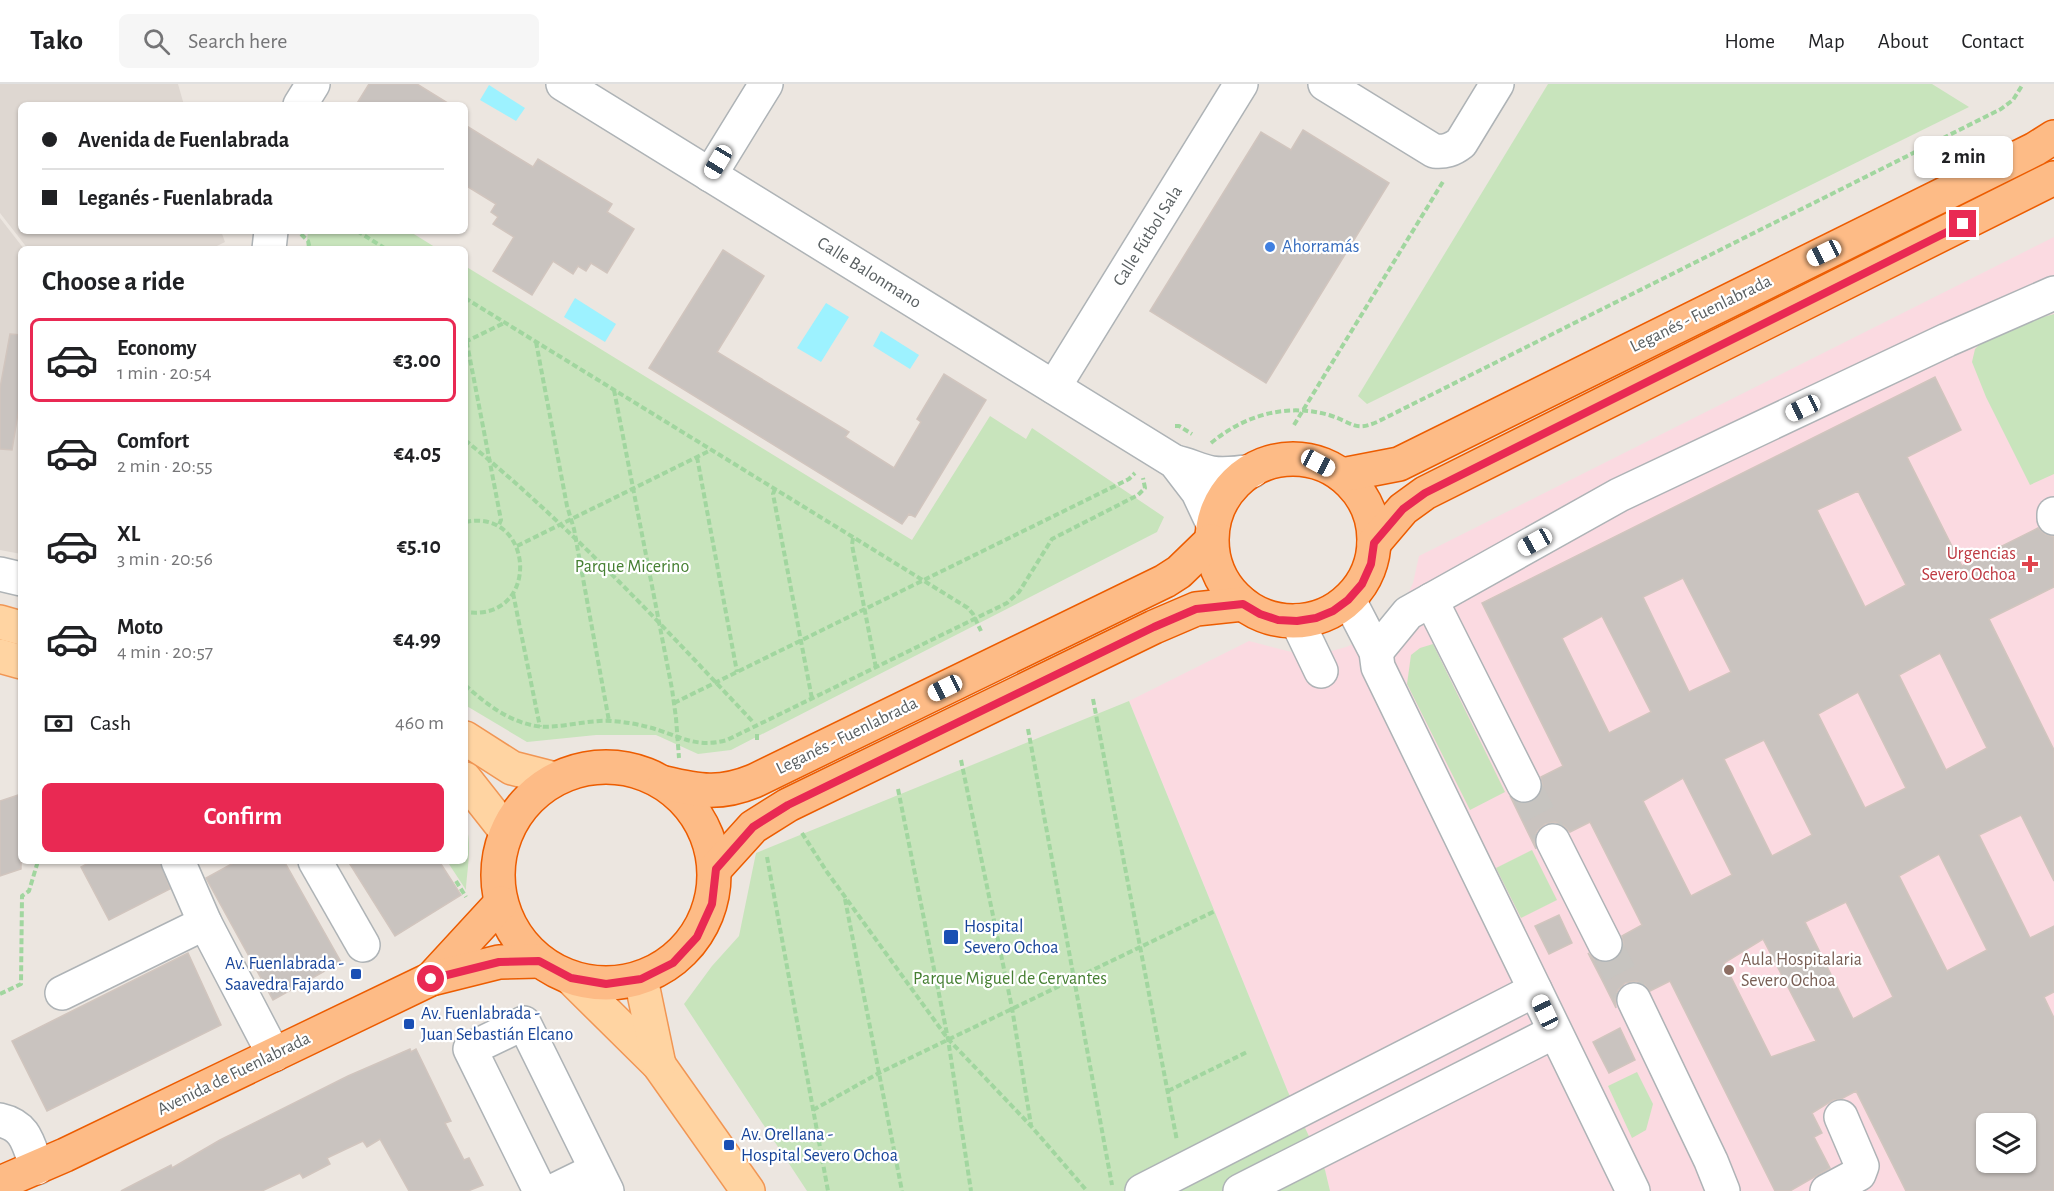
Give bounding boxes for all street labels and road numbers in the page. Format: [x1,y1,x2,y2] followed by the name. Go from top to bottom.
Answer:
[1110,183,1186,289] street label: Calle Fútbol Sala
[814,234,924,312] street label: Calle Balonmano
[1627,272,1775,356] street label: Leganés - Fuenlabrada
[773,694,921,778] street label: Leganés - Fuenlabrada
[155,1029,313,1119] street label: Avenida de Fuenlabrada

